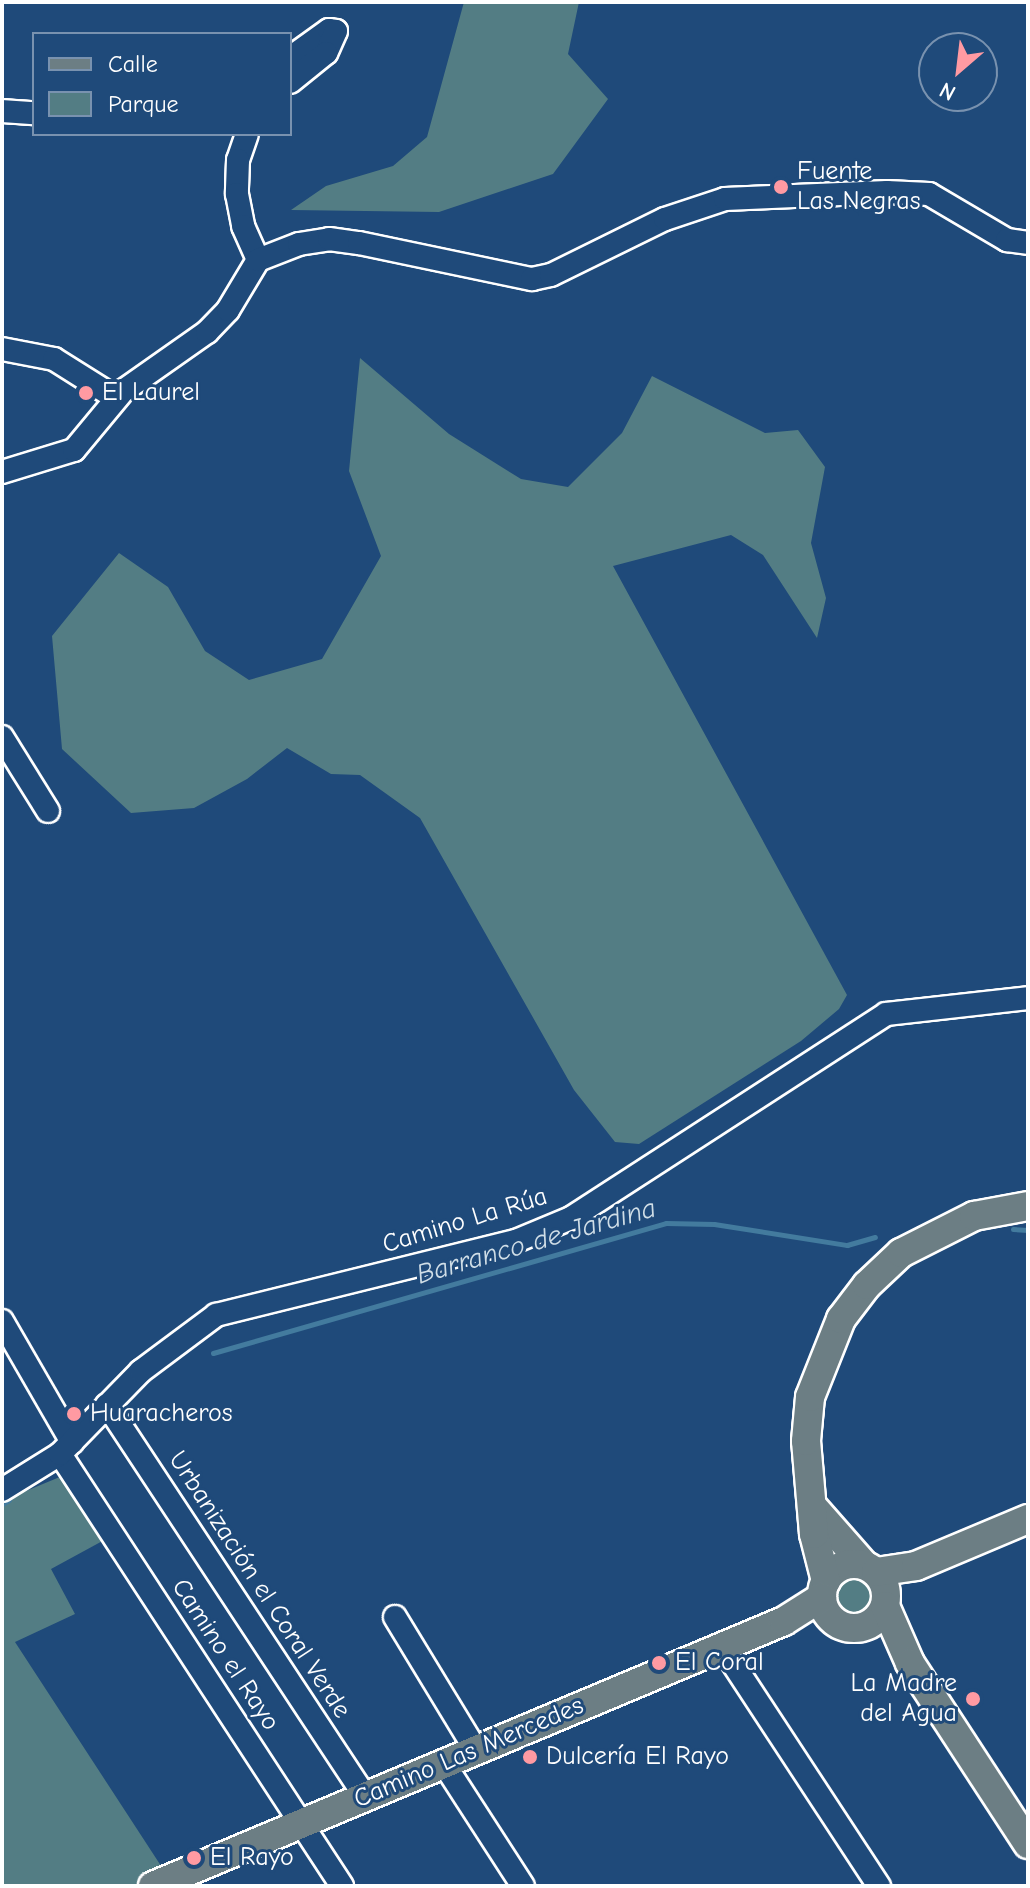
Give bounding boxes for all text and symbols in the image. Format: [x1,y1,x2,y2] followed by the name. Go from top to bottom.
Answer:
[32,32,292,136] legend
[918,32,998,112] north arrow
[108,50,158,78] text: Calle
[935,77,960,106] text: N
[108,90,179,118] text: Parque
[797,156,920,218] place label: Fuente Las Negras
[772,178,790,196] marker: Fuente Las Negras
[102,377,200,409] place label: El Laurel
[77,384,95,402] marker: El Laurel
[379,1181,551,1261] street label: Camino La Rúa
[412,1191,660,1291] water label: Barranco de Jardina
[90,1398,233,1430] place label: Huaracheros
[65,1405,83,1423] marker: Huaracheros
[161,1446,357,1724] street label: Urbanización el Coral Verde
[164,1573,286,1737] street label: Camino el Rayo
[675,1647,764,1679] place label: El Coral
[650,1654,668,1672] marker: El Coral
[851,1668,957,1730] place label: La Madre del Agua
[349,1690,589,1816] street label: Camino Las Mercedes
[964,1690,982,1708] marker: La Madre del Agua
[546,1741,729,1773] place label: Dulcería El Rayo
[521,1748,539,1766] marker: Dulcería El Rayo
[210,1842,294,1874] place label: El Rayo
[185,1849,203,1867] marker: El Rayo

